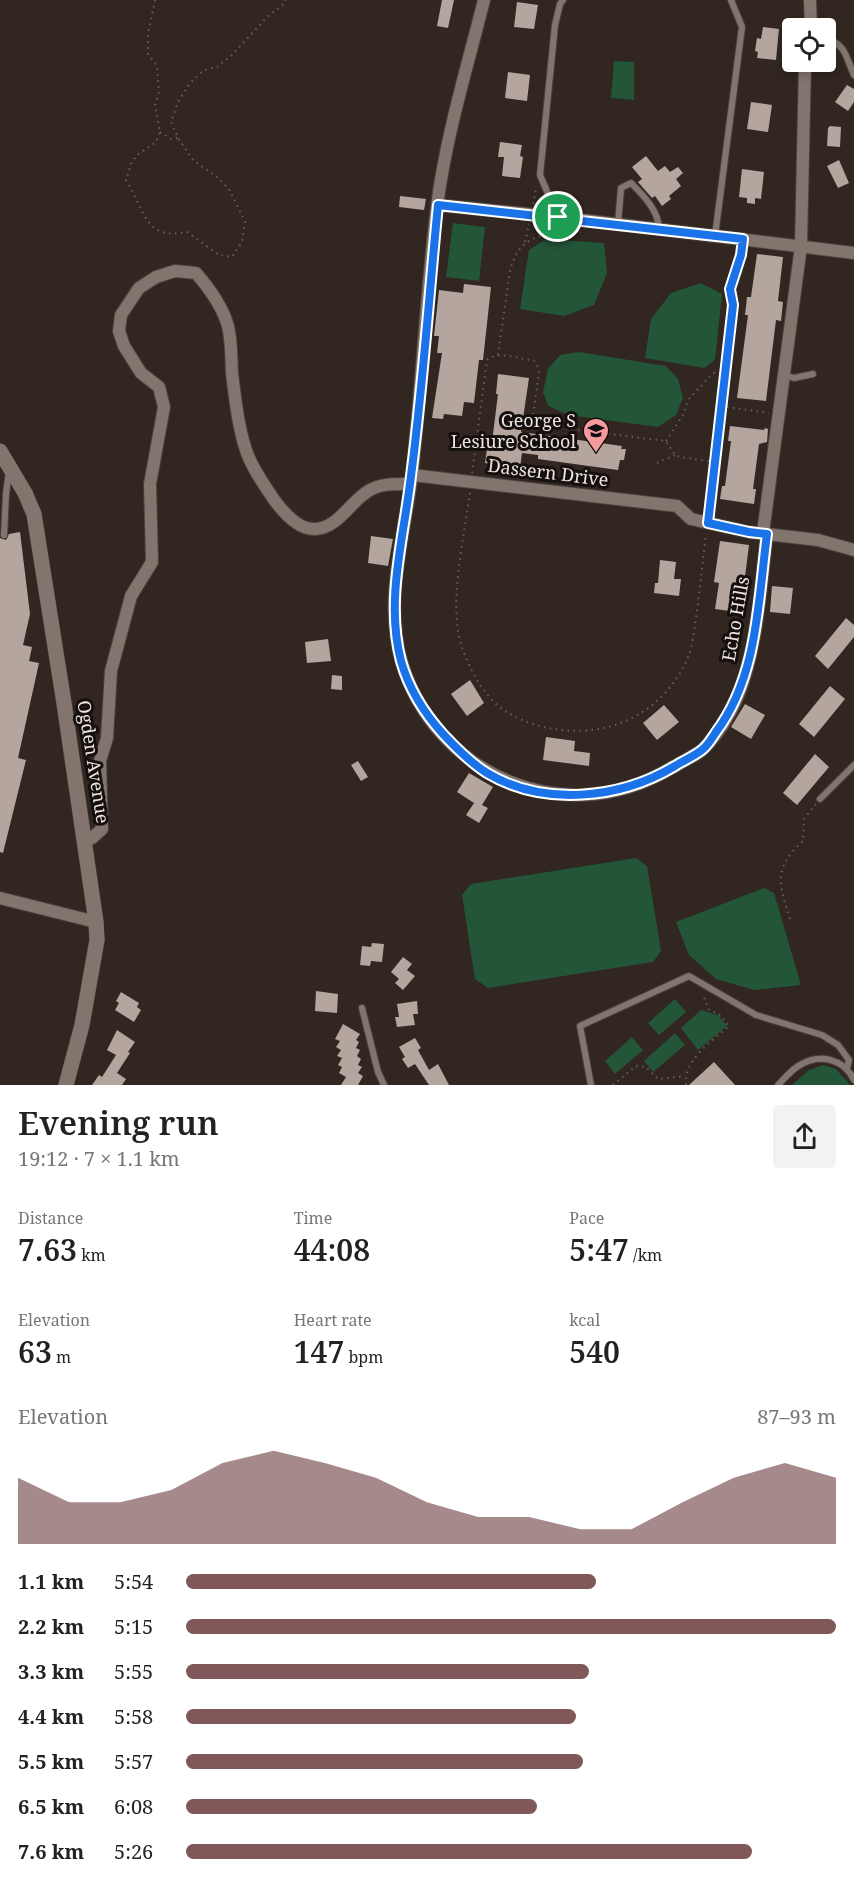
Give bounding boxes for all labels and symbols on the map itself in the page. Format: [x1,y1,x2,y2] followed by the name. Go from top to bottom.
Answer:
[532,191,583,242] pin
[451,408,576,453] place label: George S Lesiure School
[581,416,611,454] school or university icon: George S Lesiure School
[486,453,610,491] street label: Dassern Drive
[716,574,754,663] street label: Echo Hills
[72,699,116,825] street label: Ogden Avenue

